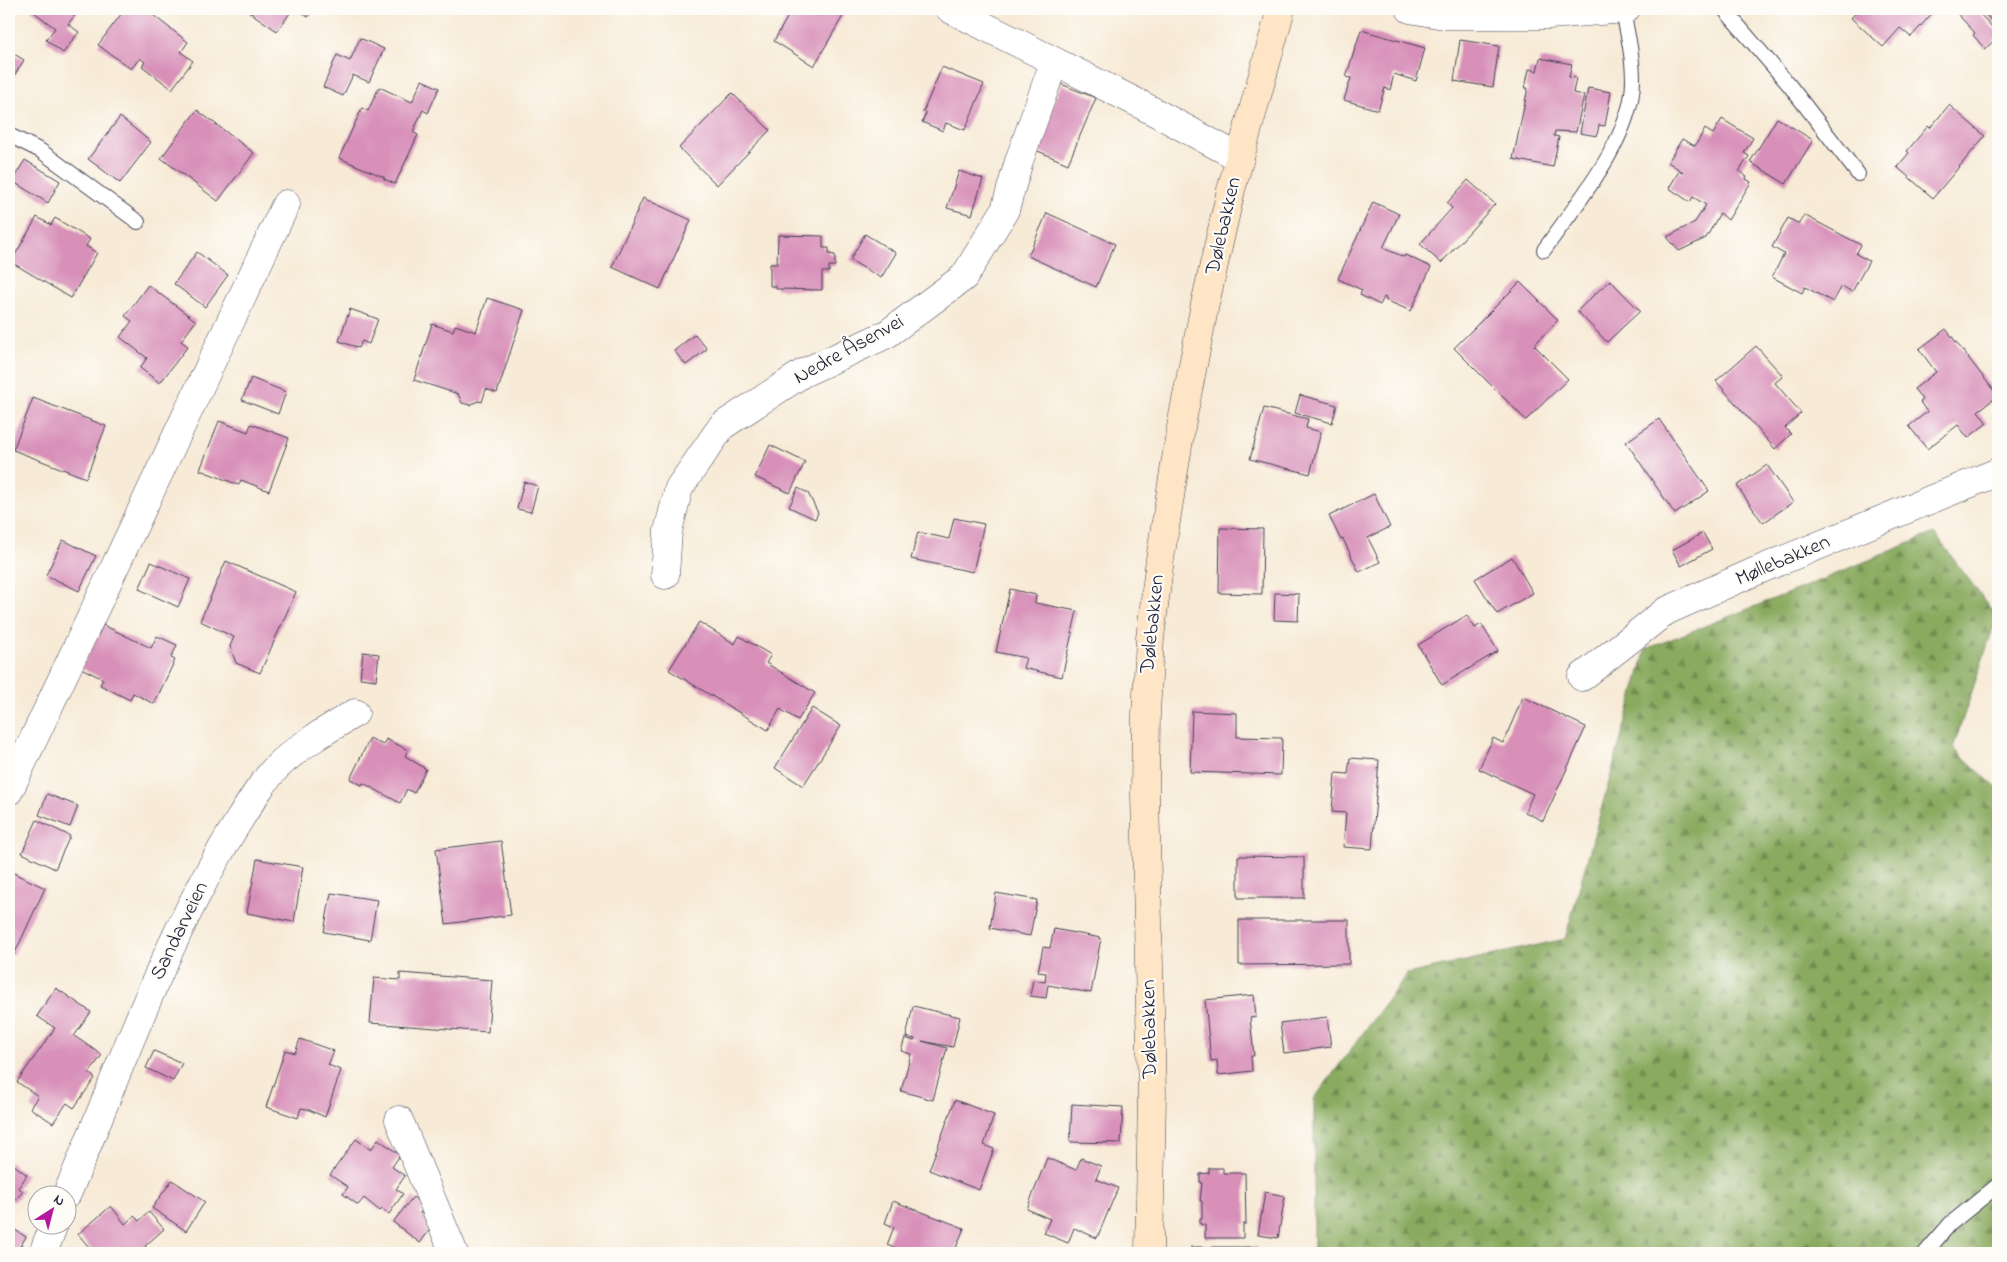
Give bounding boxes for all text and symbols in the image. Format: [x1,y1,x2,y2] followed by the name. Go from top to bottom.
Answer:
[1198,174,1250,279] street label: Dølebakken
[788,306,910,393] street label: Nedre Åsenvei
[1731,528,1835,594] street label: Møllebakken
[1133,573,1173,676] street label: Dølebakken
[143,877,217,985] street label: Sandarveien
[1134,979,1166,1080] street label: Dølebakken
[28,1184,78,1234] north arrow
[49,1189,69,1212] text: N

